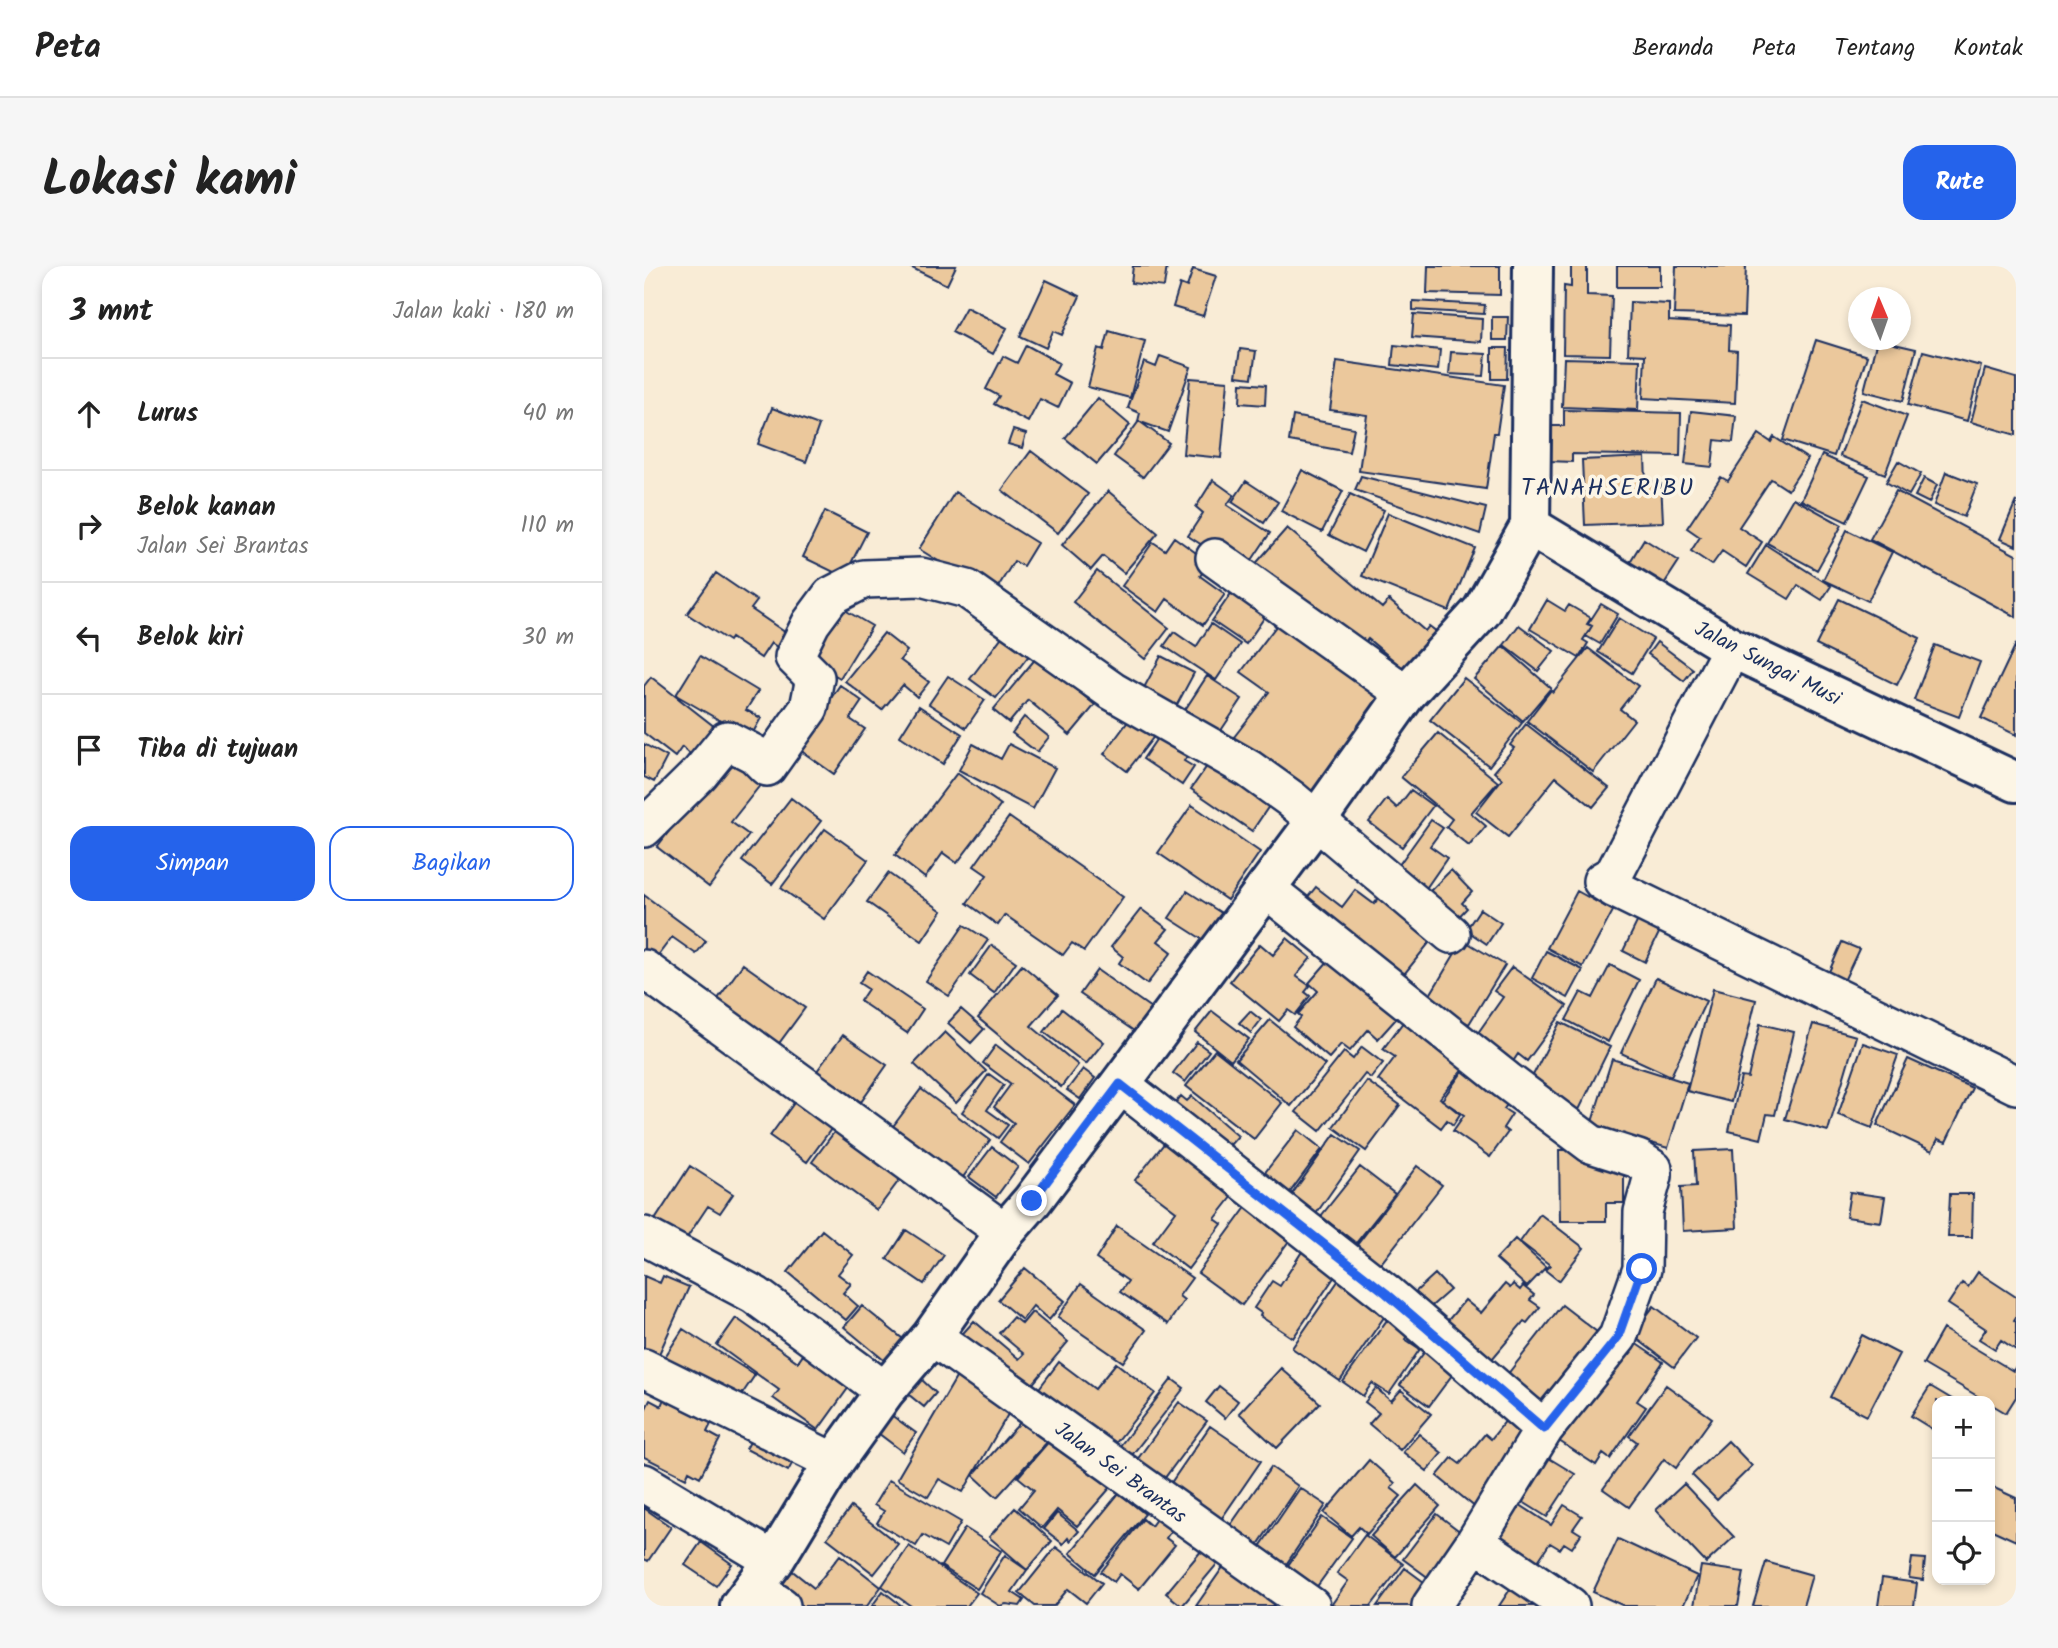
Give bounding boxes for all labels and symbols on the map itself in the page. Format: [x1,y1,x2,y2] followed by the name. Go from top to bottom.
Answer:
[1848,287,1911,350] north arrow
[1521,469,1695,508] district label: TANAHSERIBU
[1688,613,1847,716] street label: Jalan Sungai Musi
[1016,1185,1047,1216] route end
[1626,1253,1657,1284] route start
[1047,1414,1193,1533] street label: Jalan Sei Brantas

